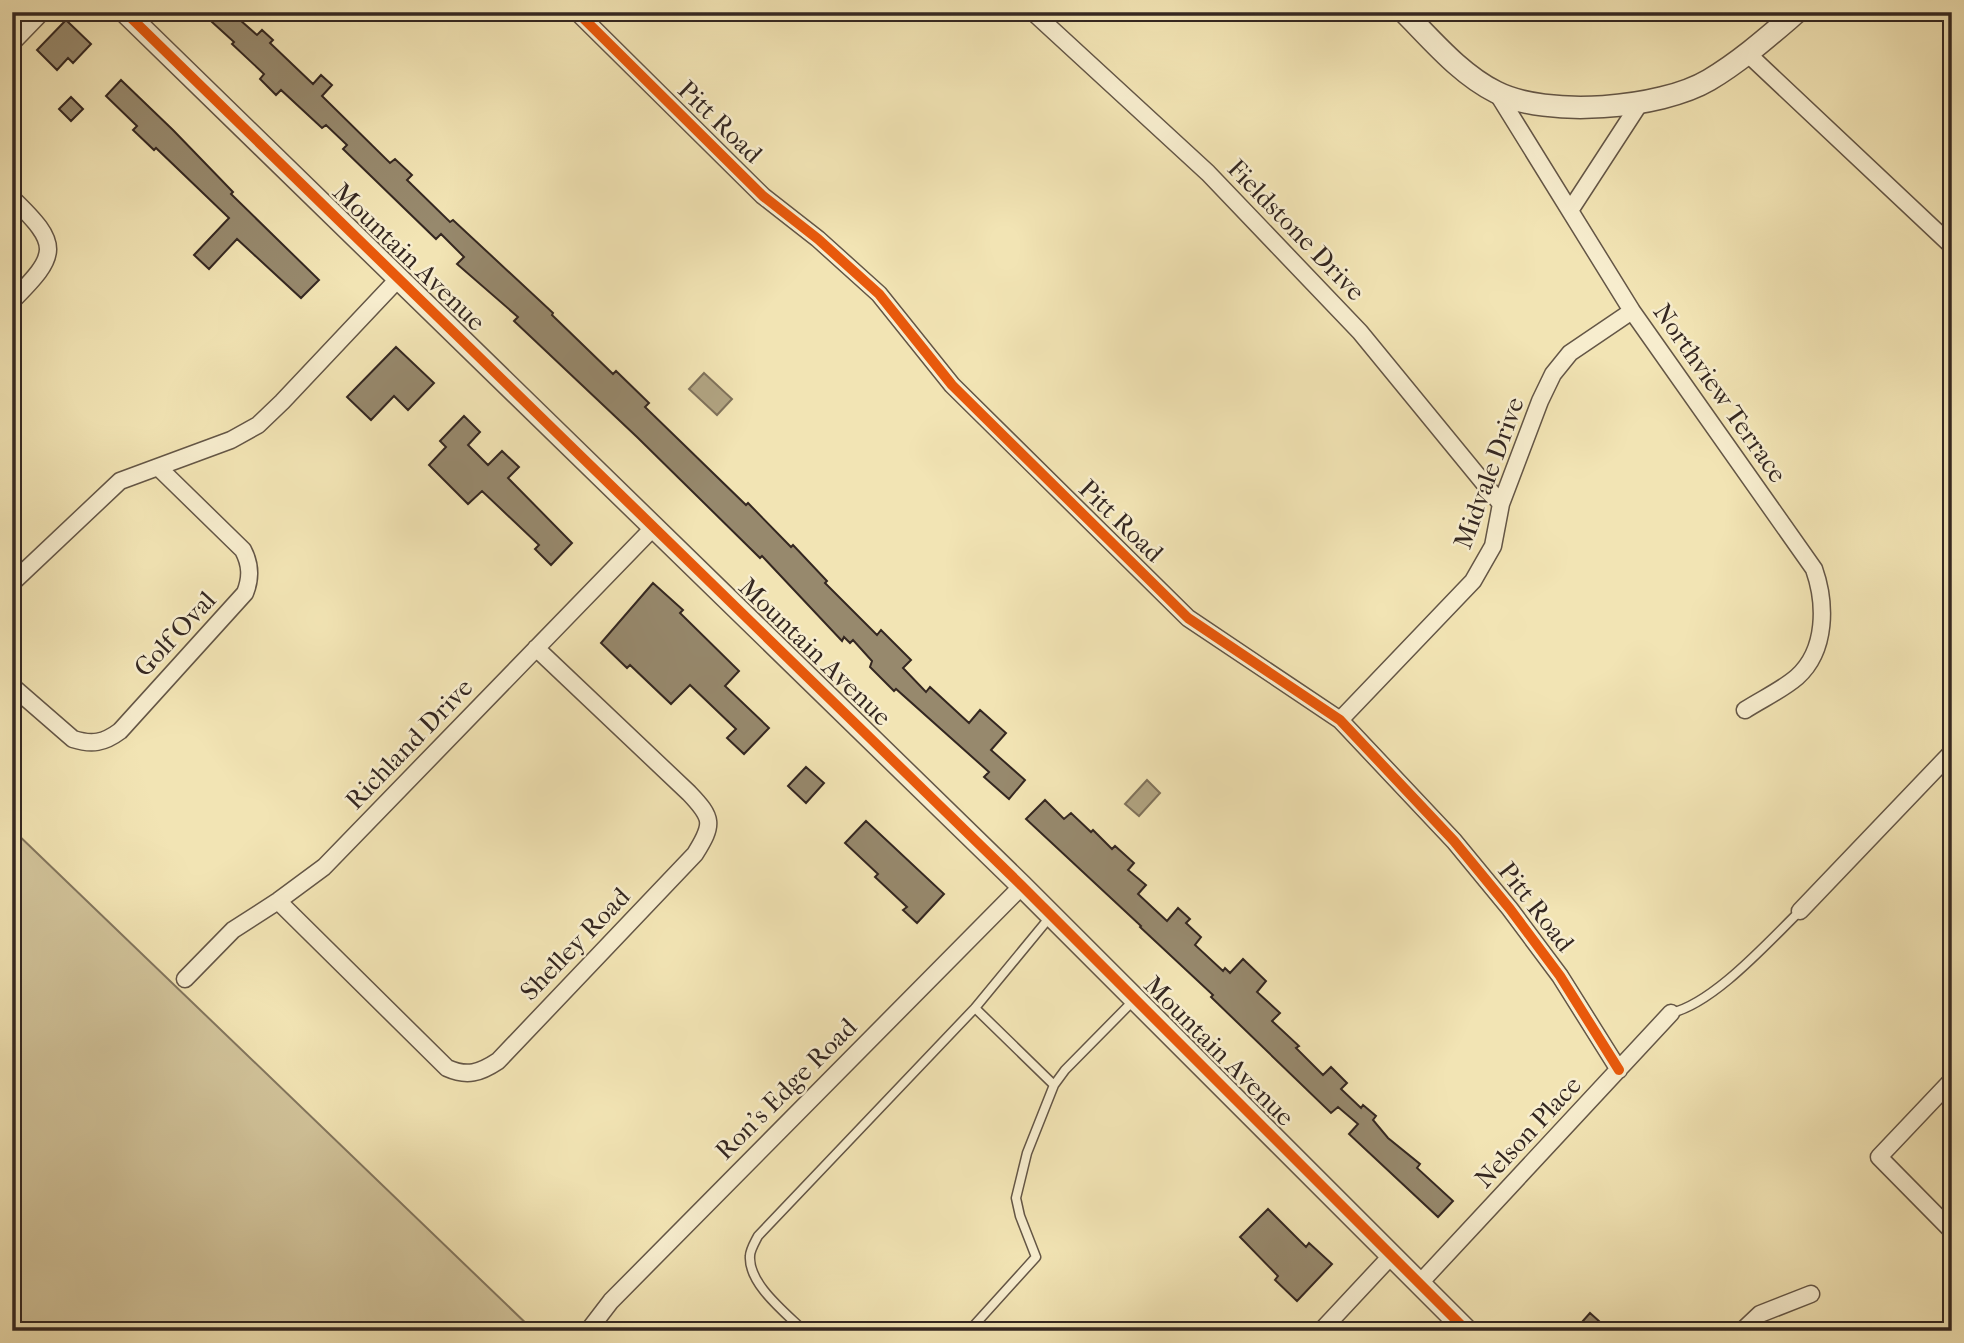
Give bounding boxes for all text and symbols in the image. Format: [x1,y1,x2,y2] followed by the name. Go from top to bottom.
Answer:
[671,74,769,170] street label: Pitt Road
[1221,153,1371,307] street label: Fieldstone Drive
[326,177,492,338] street label: Mountain Avenue
[1647,297,1793,489] street label: Northview Terrace
[1447,393,1531,553] street label: Midvale Drive
[1072,473,1170,569] street label: Pitt Road
[732,572,898,733] street label: Mountain Avenue
[128,585,222,683] street label: Golf Oval
[339,672,479,816] street label: Richland Drive
[1491,856,1581,959] street label: Pitt Road
[514,881,637,1007] street label: Shelley Road
[1137,969,1301,1133] street label: Mountain Avenue
[709,1011,864,1166] street label: Ron's Edge Road
[1468,1070,1588,1194] street label: Nelson Place

